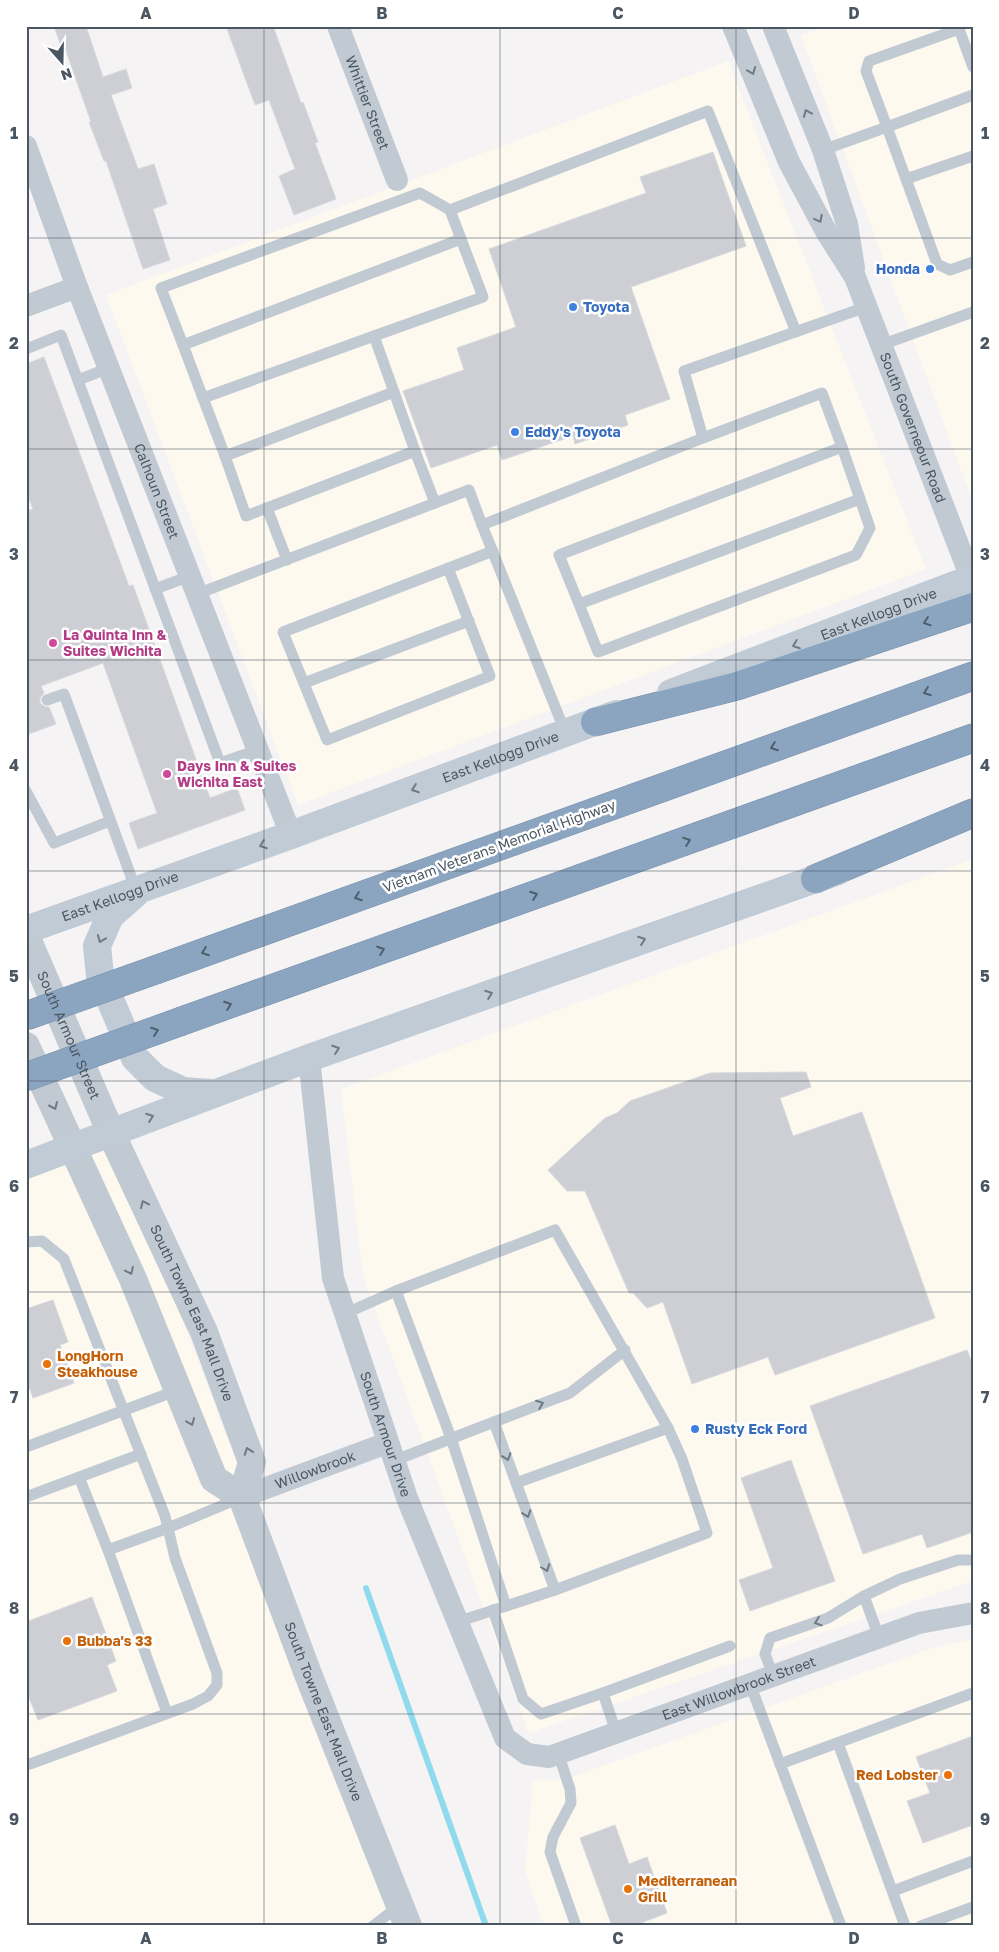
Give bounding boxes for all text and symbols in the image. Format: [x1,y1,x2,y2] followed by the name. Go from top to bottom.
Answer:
[140,3,152,23] text: A
[376,3,388,23] text: B
[612,3,624,23] text: C
[848,3,860,23] text: D
[38,38,88,88] north arrow
[342,53,393,152] street label: Whittier Street
[59,65,75,84] text: N
[745,66,756,75] one-way arrow
[803,109,814,118] one-way arrow
[10,123,18,143] text: 1
[981,123,989,143] text: 1
[813,213,823,222] one-way arrow
[876,260,920,277] place label: Honda
[924,263,936,275] marker: Honda
[583,298,629,315] place label: Toyota
[567,301,579,313] marker: Toyota
[9,333,19,353] text: 2
[980,333,990,353] text: 2
[877,350,950,505] street label: South Governeour Road
[525,423,621,440] place label: Eddy's Toyota
[509,426,521,438] marker: Eddy's Toyota
[131,441,183,541] street label: Calhoun Street
[9,544,19,564] text: 3
[980,544,990,564] text: 3
[818,584,939,643] street label: East Kellogg Drive
[923,617,931,627] one-way arrow
[63,626,167,659] place label: La Quinta Inn & Suites Wichita
[47,637,59,649] marker: La Quinta Inn & Suites Wichita
[793,639,801,649] one-way arrow
[923,686,932,696] one-way arrow
[440,727,561,786] street label: East Kellogg Drive
[770,741,779,751] one-way arrow
[9,755,19,775] text: 4
[980,755,990,775] text: 4
[177,757,297,790] place label: Days Inn & Suites Wichita East
[161,768,173,780] marker: Days Inn & Suites Wichita East
[411,783,420,793] one-way arrow
[380,795,618,896] street label: Vietnam Veterans Memorial Highway
[682,837,691,847] one-way arrow
[259,839,267,849] one-way arrow
[59,867,181,925] street label: East Kellogg Drive
[354,891,362,901] one-way arrow
[529,891,538,901] one-way arrow
[96,934,107,943] one-way arrow
[637,936,646,946] one-way arrow
[201,946,209,956] one-way arrow
[376,946,385,956] one-way arrow
[9,966,19,986] text: 5
[980,966,990,986] text: 5
[34,968,104,1102] street label: South Armour Street
[484,990,493,1000] one-way arrow
[223,1001,232,1011] one-way arrow
[150,1027,158,1037] one-way arrow
[331,1045,339,1055] one-way arrow
[47,1101,57,1110] one-way arrow
[146,1113,154,1123] one-way arrow
[9,1176,19,1196] text: 6
[980,1176,990,1196] text: 6
[140,1200,150,1209] one-way arrow
[147,1222,238,1403] street label: South Towne East Mall Drive
[123,1266,133,1275] one-way arrow
[57,1347,138,1380] place label: LongHorn Steakhouse
[41,1358,53,1370] marker: LongHorn Steakhouse
[357,1369,415,1499] street label: South Armour Drive
[10,1387,19,1407] text: 7
[981,1387,990,1407] text: 7
[535,1400,544,1411] one-way arrow
[185,1417,195,1426] one-way arrow
[705,1420,807,1437] place label: Rusty Eck Ford
[689,1423,701,1435] marker: Rusty Eck Ford
[244,1447,254,1456] one-way arrow
[272,1447,357,1492] street label: Willowbrook
[501,1452,511,1461] one-way arrow
[521,1509,531,1518] one-way arrow
[541,1563,551,1571] one-way arrow
[9,1598,19,1618] text: 8
[980,1598,990,1618] text: 8
[814,1616,823,1626] one-way arrow
[281,1619,367,1803] street label: South Towne East Mall Drive
[77,1632,152,1649] place label: Bubba's 33
[61,1635,73,1647] marker: Bubba's 33
[660,1652,818,1723] street label: East Willowbrook Street
[856,1766,939,1783] place label: Red Lobster
[942,1769,954,1781] marker: Red Lobster
[9,1809,19,1829] text: 9
[980,1809,990,1829] text: 9
[638,1872,737,1905] place label: Mediterranean Grill
[622,1883,634,1895] marker: Mediterranean Grill
[140,1928,152,1948] text: A
[376,1928,388,1948] text: B
[612,1928,624,1948] text: C
[848,1928,860,1948] text: D

